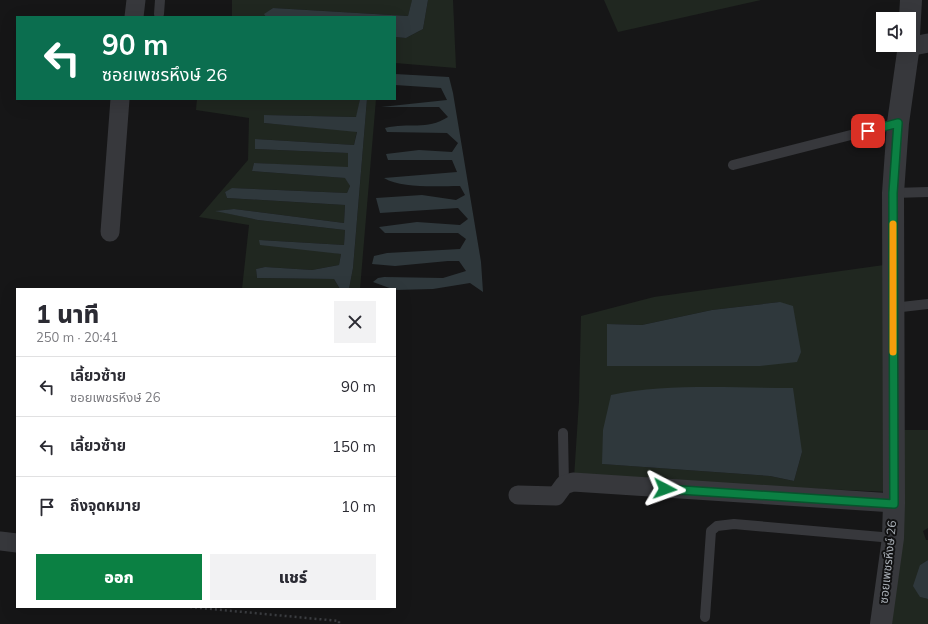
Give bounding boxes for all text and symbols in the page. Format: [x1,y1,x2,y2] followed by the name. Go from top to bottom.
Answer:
[876,12,916,52] map controls
[876,12,916,52] button: sound
[102,27,168,62] text: 90 m
[36,32,88,84] icon: left
[102,63,227,86] text: ซอยเพชรหึงษ์ 26
[851,114,885,148] pin
[857,120,879,142] icon: arrive
[36,299,99,329] text: 1 นาที
[334,301,376,343] button: close
[36,329,118,345] text: 250 m · 20:41
[70,366,126,385] text: เลี้ยวซ้าย
[36,376,58,398] icon: left
[341,377,376,396] text: 90 m
[70,389,160,405] text: ซอยเพชรหึงษ์ 26
[36,436,58,458] icon: left
[70,436,126,455] text: เลี้ยวซ้าย
[332,437,376,456] text: 150 m
[644,468,686,510] position arrow
[36,496,58,518] icon: arrive
[70,496,141,515] text: ถึงจุดหมาย
[341,497,376,516] text: 10 m
[876,520,899,604] street label: ซอยเพชรหึงษ์ 26
[36,554,202,600] button: ออก
[210,554,376,600] button: แชร์

